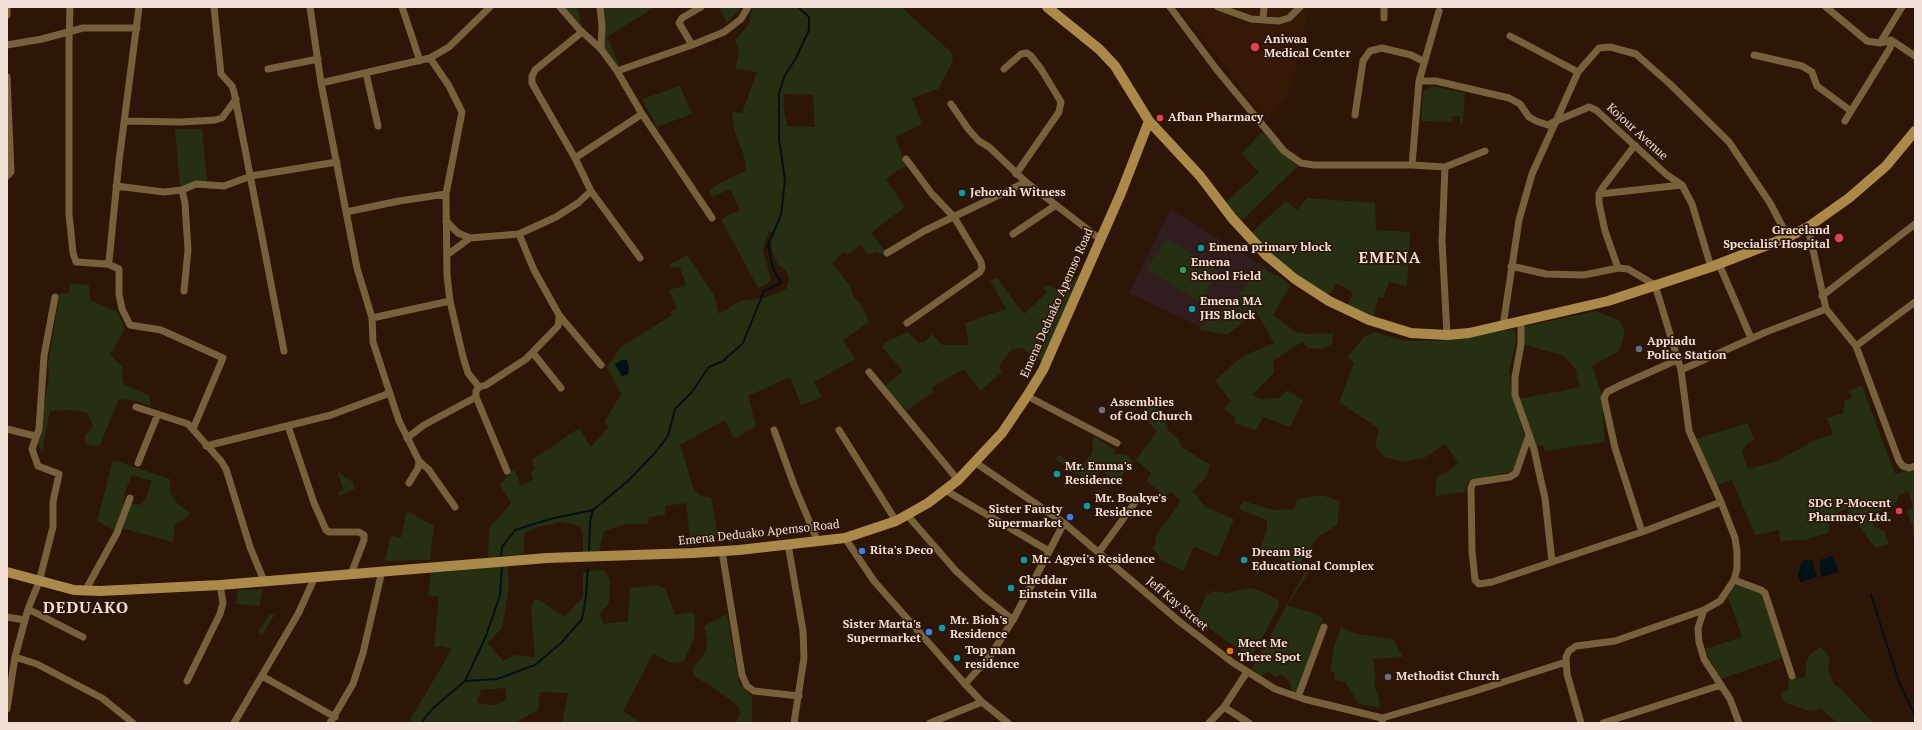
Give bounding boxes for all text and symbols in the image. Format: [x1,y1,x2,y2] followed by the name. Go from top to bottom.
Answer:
[1264,33,1351,61] place label: Aniwaa Medical Center
[1249,41,1261,53] marker: Aniwaa Medical Center
[1603,101,1671,163] street label: Kojour Avenue
[1168,111,1263,125] place label: Afban Pharmacy
[1155,113,1165,123] marker: Afban Pharmacy
[970,186,1066,200] place label: Jehovah Witness
[957,188,967,198] marker: Jehovah Witness
[1723,224,1830,252] place label: Graceland Specialist Hospital
[1017,226,1097,380] street label: Emena Deduako Apemso Road
[1833,232,1845,244] marker: Graceland Specialist Hospital
[1209,241,1331,255] place label: Emena primary block
[1196,243,1206,253] marker: Emena primary block
[1359,248,1421,268] district label: EMENA
[1191,256,1261,284] place label: Emena School Field
[1178,265,1188,275] marker: Emena School Field
[1200,295,1262,323] place label: Emena MA JHS Block
[1187,304,1197,314] marker: Emena MA JHS Block
[1647,335,1727,363] place label: Appiadu Police Station
[1634,344,1644,354] marker: Appiadu Police Station
[1110,396,1193,424] place label: Assemblies of God Church
[1097,405,1107,415] marker: Assemblies of God Church
[1065,460,1132,488] place label: Mr. Emma's Residence
[1052,469,1062,479] marker: Mr. Emma's Residence
[1095,492,1166,520] place label: Mr. Boakye's Residence
[1808,497,1891,525] place label: SDG P-Mocent Pharmacy Ltd.
[1082,501,1092,511] marker: Mr. Boakye's Residence
[988,503,1062,531] place label: Sister Fausty Supermarket
[1894,506,1904,516] marker: SDG P-Mocent Pharmacy Ltd.
[1065,512,1075,522] marker: Sister Fausty Supermarket
[678,517,840,549] street label: Emena Deduako Apemso Road
[870,544,933,558] place label: Rita's Deco
[857,546,867,556] marker: Rita's Deco
[1252,546,1374,574] place label: Dream Big Educational Complex
[1032,553,1155,567] place label: Mr. Agyei's Residence
[1019,555,1029,565] marker: Mr. Agyei's Residence
[1239,555,1249,565] marker: Dream Big Educational Complex
[1019,574,1097,602] place label: Cheddar Einstein Villa
[1143,574,1211,634] street label: Jeff Kay Street
[1006,583,1016,593] marker: Cheddar Einstein Villa
[43,598,129,618] district label: DEDUAKO
[950,614,1007,642] place label: Mr. Bioh's Residence
[843,618,921,646] place label: Sister Marta's Supermarket
[937,623,947,633] marker: Mr. Bioh's Residence
[924,627,934,637] marker: Sister Marta's Supermarket
[1238,637,1301,665] place label: Meet Me There Spot
[965,644,1019,672] place label: Top man residence
[1225,646,1235,656] marker: Meet Me There Spot
[952,653,962,663] marker: Top man residence
[1396,670,1499,684] place label: Methodist Church
[1383,672,1393,682] marker: Methodist Church

